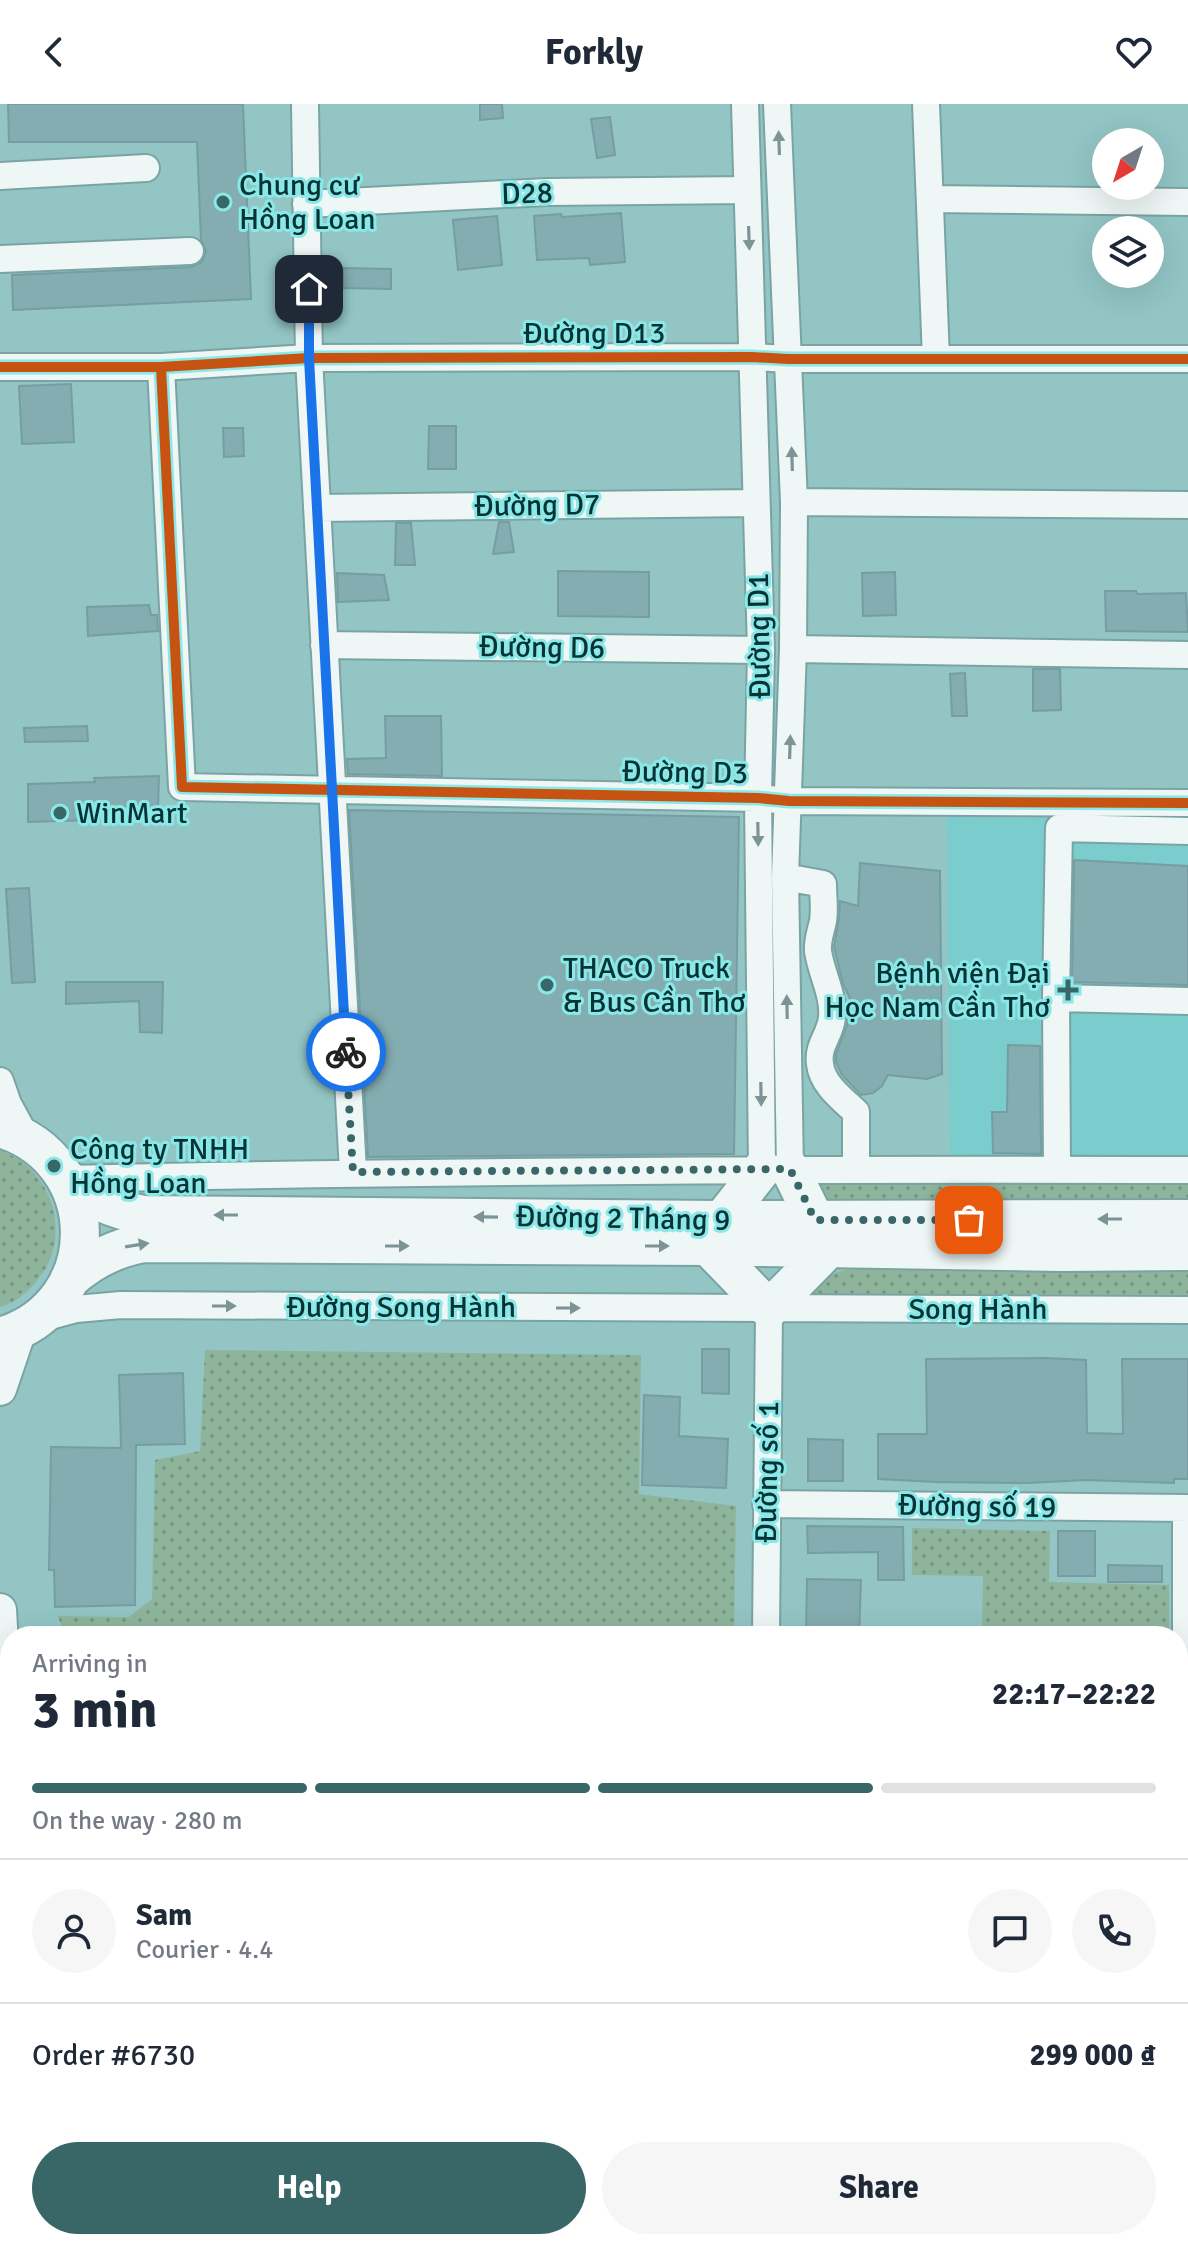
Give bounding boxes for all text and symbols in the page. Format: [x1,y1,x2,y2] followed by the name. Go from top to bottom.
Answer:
[32,30,76,74] icon: back
[545,30,643,75] text: Forkly
[1112,30,1156,74] icon: heart
[1092,128,1164,200] north arrow
[1092,128,1164,288] map controls
[772,130,785,155] one-way arrow
[239,167,376,238] place label: Chung cư Hồng Loan
[500,174,554,213] street label: D28
[214,193,232,211] marker: Chung cư Hồng Loan
[1092,216,1164,288] button: layers
[742,226,755,251] one-way arrow
[275,255,343,323] pin
[287,267,331,311] icon: home
[523,315,665,352] street label: Đường D13
[786,446,799,471] one-way arrow
[473,486,601,525] street label: Đường D7
[740,572,779,700] street label: Đường D1
[478,628,606,667] street label: Đường D6
[784,734,797,759] one-way arrow
[621,753,749,792] street label: Đường D3
[76,795,188,832] place label: WinMart
[51,804,69,822] marker: WinMart
[752,822,764,847] one-way arrow
[563,950,746,1021] place label: THACO Truck & Bus Cần Thơ
[824,955,1050,1026] place label: Bệnh viện Đại Học Nam Cần Thơ
[538,976,556,994] marker: THACO Truck & Bus Cần Thơ
[1057,979,1079,1001] marker: Bệnh viện Đại Học Nam Cần Thơ
[781,994,793,1019] one-way arrow
[306,1012,386,1092] courier
[324,1030,368,1074] icon: bike
[755,1082,768,1107] one-way arrow
[70,1131,249,1202] place label: Công ty TNHH Hồng Loan
[45,1157,63,1175] marker: Công ty TNHH Hồng Loan
[935,1186,1003,1254] pin
[515,1198,731,1239] street label: Đường 2 Tháng 9
[947,1198,991,1242] icon: bag
[213,1209,238,1221] one-way arrow
[473,1211,498,1223] one-way arrow
[1097,1213,1122,1225] one-way arrow
[125,1238,150,1251] one-way arrow
[385,1240,410,1252] one-way arrow
[645,1240,670,1252] one-way arrow
[286,1289,516,1326] street label: Đường Song Hành
[908,1291,1048,1328] street label: Song Hành
[212,1300,237,1312] one-way arrow
[556,1301,581,1314] one-way arrow
[748,1401,787,1544] street label: Đường số 1
[897,1487,1057,1526] street label: Đường số 19
[32,1648,148,1680] text: Arriving in
[992,1676,1156,1713] text: 22:17–22:22
[32,1678,158,1742] text: 3 min
[32,1805,242,1837] text: On the way · 280 m
[32,1889,116,1973] button: person
[968,1889,1052,1973] button: chat
[1072,1889,1156,1973] button: phone
[136,1897,192,1934] text: Sam
[136,1934,273,1966] text: Courier · 4.4
[32,2037,195,2074] text: Order #6730
[1029,2037,1156,2074] text: 299 000 ₫
[32,2142,586,2234] button: Help
[602,2142,1156,2234] button: Share

